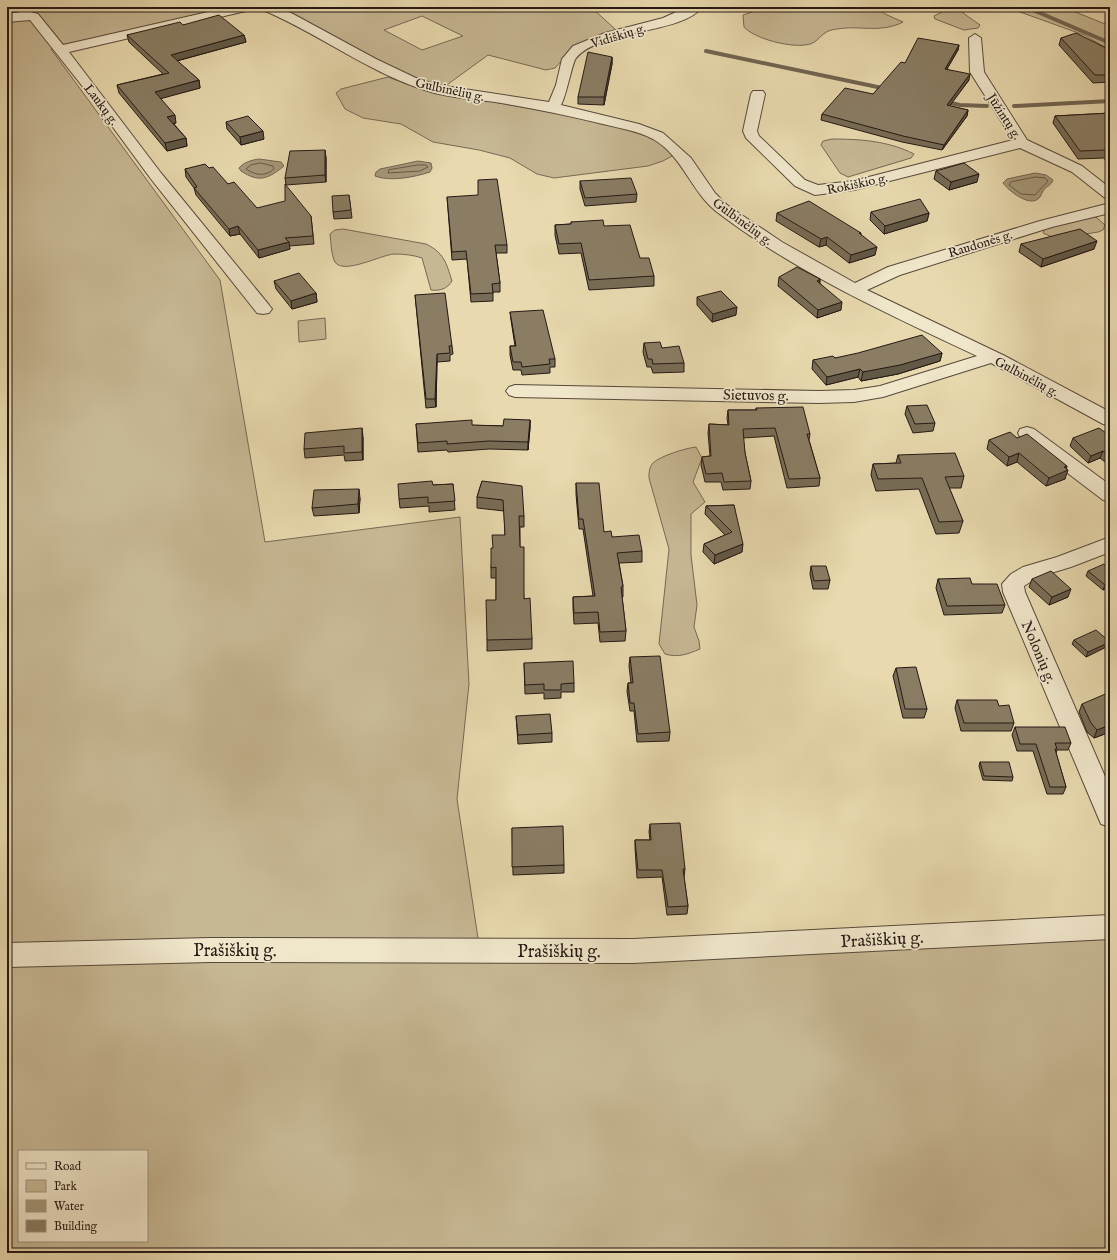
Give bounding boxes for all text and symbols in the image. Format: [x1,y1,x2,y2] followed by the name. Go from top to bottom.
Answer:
[588,20,648,53] street label: Vidiškių g.
[414,75,486,106] street label: Gulbinėlių g.
[80,81,122,129] street label: Laukų g.
[981,89,1025,143] street label: Jūžintų g.
[825,170,889,199] street label: Rokiškio g.
[709,195,776,250] street label: Gulbinėlių g.
[946,227,1015,262] street label: Raudonės g.
[991,353,1061,401] street label: Gulbinėlių g.
[723,385,789,406] street label: Sietuvos g.
[1017,618,1060,687] street label: Nolonių g.
[840,927,924,954] street label: Prašiškių g.
[193,940,277,963] street label: Prašiškių g.
[517,941,601,964] street label: Prašiškių g.
[18,1150,148,1242] legend
[54,1159,82,1174] text: Road
[54,1179,77,1194] text: Park
[54,1199,85,1214] text: Water
[54,1219,98,1234] text: Building

